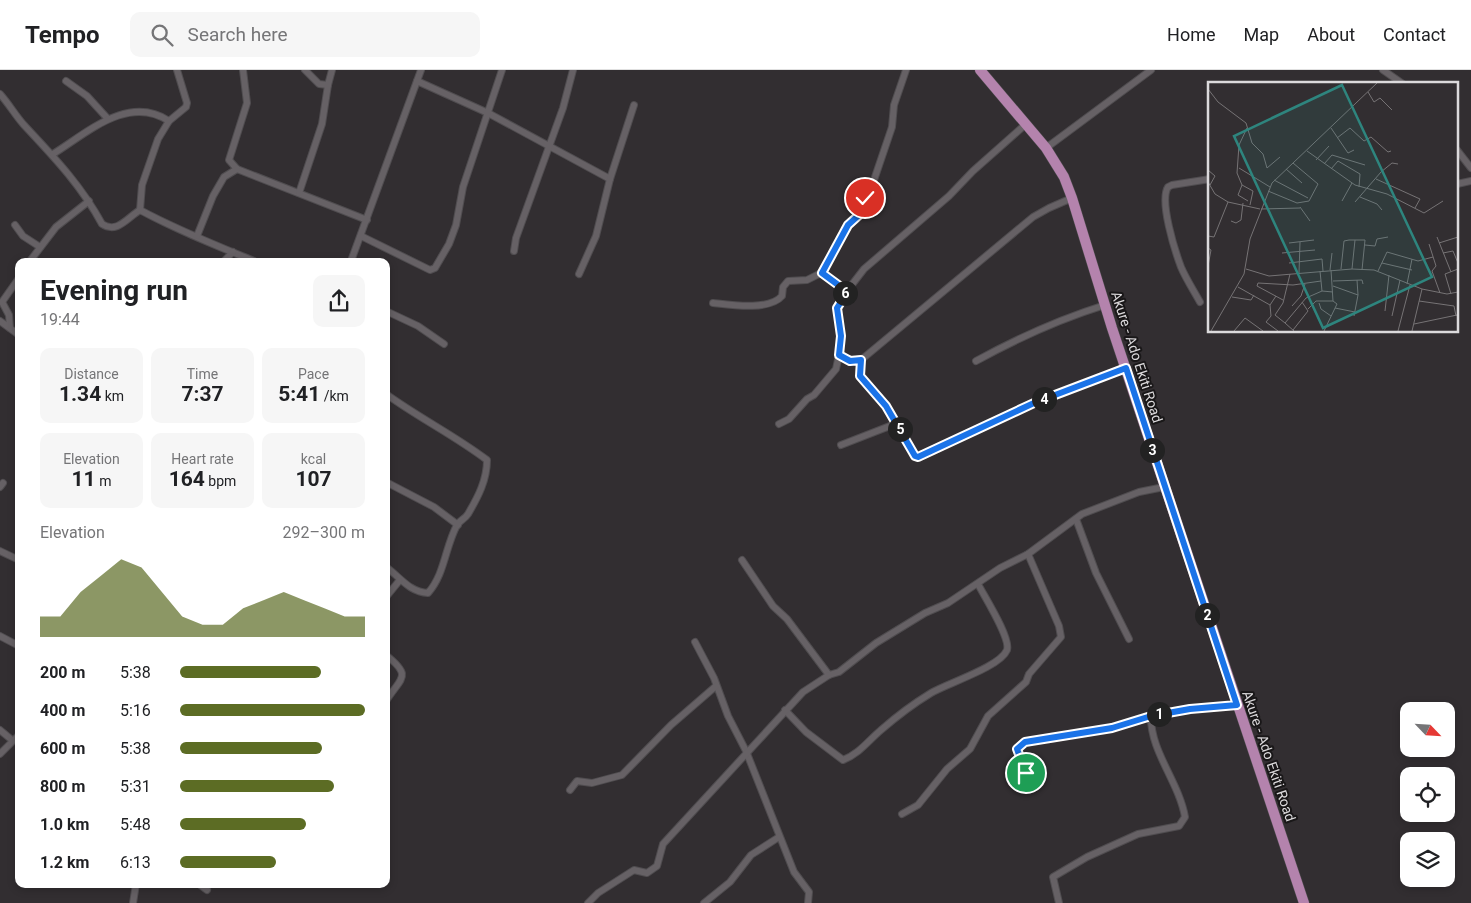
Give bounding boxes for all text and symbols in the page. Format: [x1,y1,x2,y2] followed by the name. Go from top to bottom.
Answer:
[130,12,480,57] search box
[25,21,100,49] text: Tempo
[148,21,176,49] icon: search
[188,23,288,46] text: Search here
[1167,24,1216,45] text: Home
[1244,24,1279,45] text: Map
[1307,24,1355,45] text: About
[1383,24,1446,45] text: Contact
[1208,82,1458,332] inset map
[844,177,886,219] pin
[851,184,879,212] icon: check
[40,274,188,307] text: Evening run
[313,275,365,327] button: share
[832,280,858,306] pin: 6
[841,285,850,301] text: 6
[1108,289,1166,425] street label: Akure - Ado Ekiti Road
[40,310,80,329] text: 19:44
[64,366,119,382] text: Distance
[187,366,218,382] text: Time
[298,366,329,382] text: Pace
[59,382,101,406] text: 1.34
[181,382,224,406] text: 7:37
[278,382,320,406] text: 5:41
[1032,386,1056,412] pin: 4
[101,388,124,404] text: km
[320,388,349,404] text: /km
[1040,391,1049,407] text: 4
[888,416,912,442] pin: 5
[896,421,905,437] text: 5
[1140,438,1164,462] pin: 3
[1148,442,1157,458] text: 3
[63,451,120,467] text: Elevation
[171,451,234,467] text: Heart rate
[301,451,326,467] text: kcal
[72,467,96,491] text: 11
[169,467,205,491] text: 164
[295,467,332,491] text: 107
[96,473,111,489] text: m
[205,473,236,489] text: bpm
[40,523,105,542] text: Elevation
[283,523,365,542] text: 292–300 m
[1194,602,1220,628] pin: 2
[1203,607,1212,623] text: 2
[40,663,85,682] text: 200 m
[120,663,151,682] text: 5:38
[1239,688,1299,824] street label: Akure - Ado Ekiti Road
[40,701,85,720] text: 400 m
[120,701,151,720] text: 5:16
[1146,702,1172,726] pin: 1
[1400,702,1455,758] north arrow
[1400,702,1455,887] map controls
[1155,706,1164,722] text: 1
[40,739,85,758] text: 600 m
[120,739,151,758] text: 5:38
[1005,752,1047,794] pin
[1012,759,1040,787] icon: arrive
[1400,767,1455,822] button: locate
[40,777,85,796] text: 800 m
[120,777,151,796] text: 5:31
[40,815,89,834] text: 1.0 km
[120,815,151,834] text: 5:48
[1400,832,1455,887] button: layers
[40,853,89,872] text: 1.2 km
[120,853,151,872] text: 6:13

